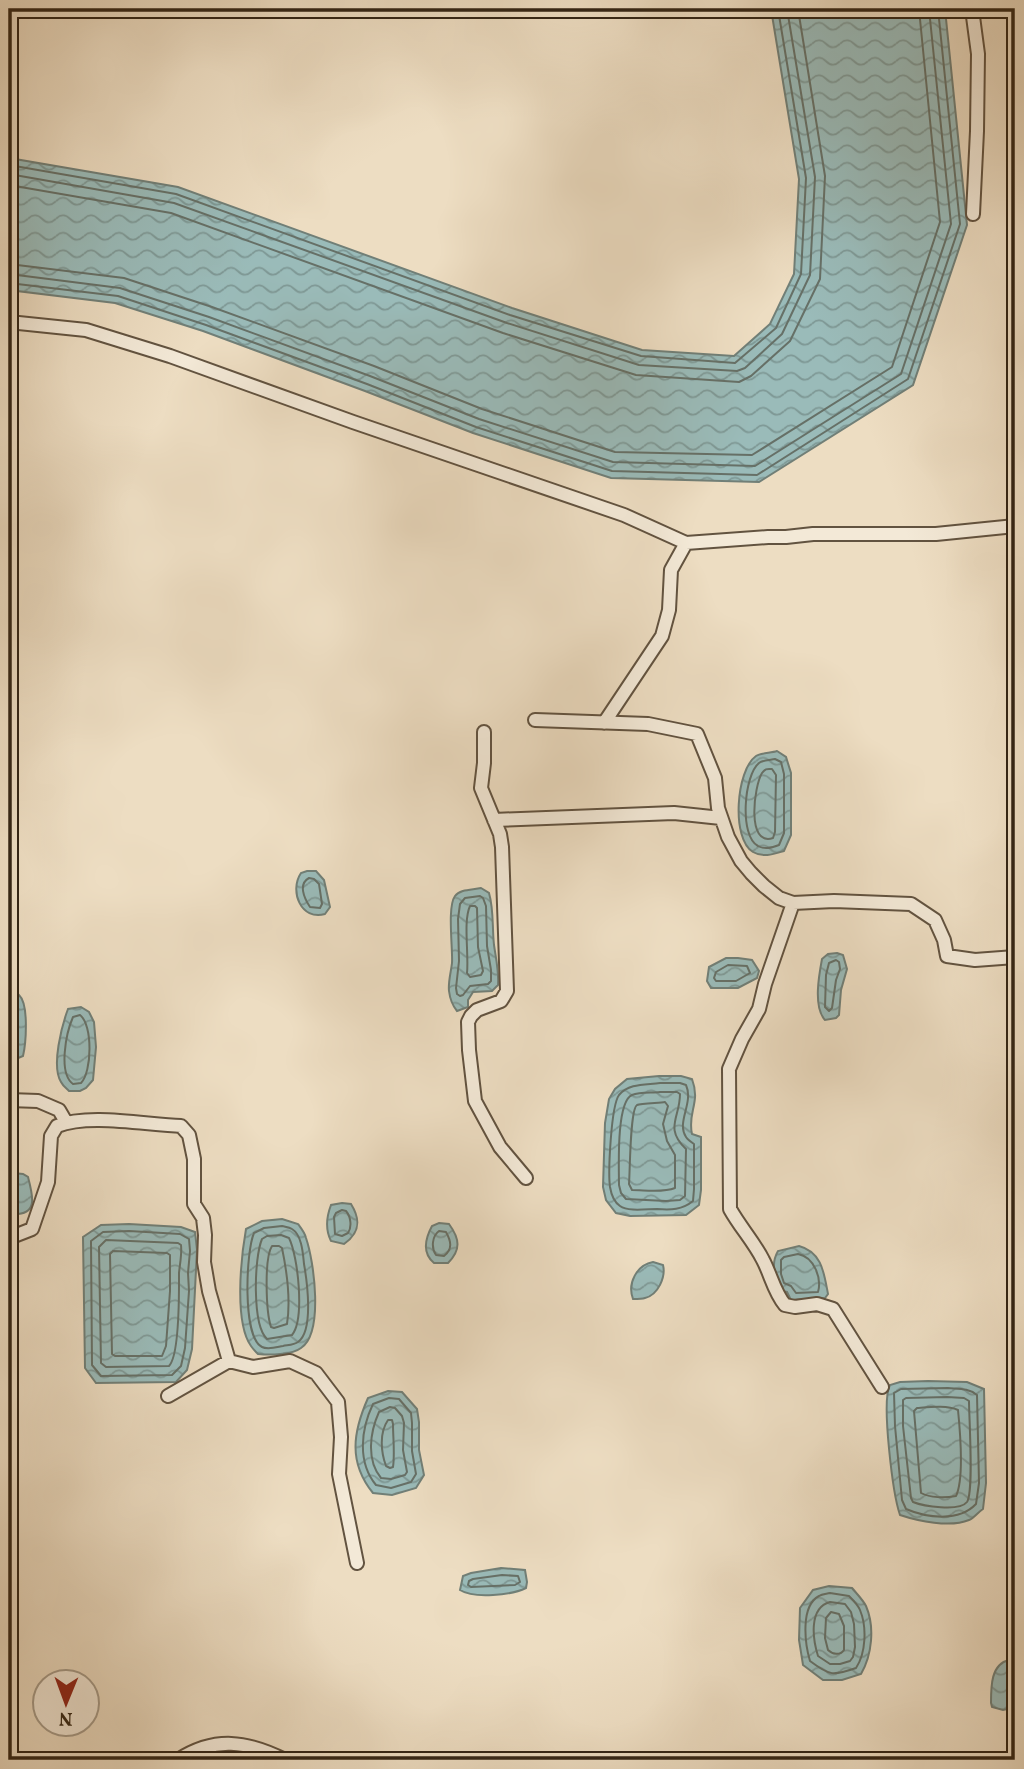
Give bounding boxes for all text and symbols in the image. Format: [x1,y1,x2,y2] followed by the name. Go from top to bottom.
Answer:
[32,1668,102,1738] north arrow
[58,1705,73,1731] text: N

